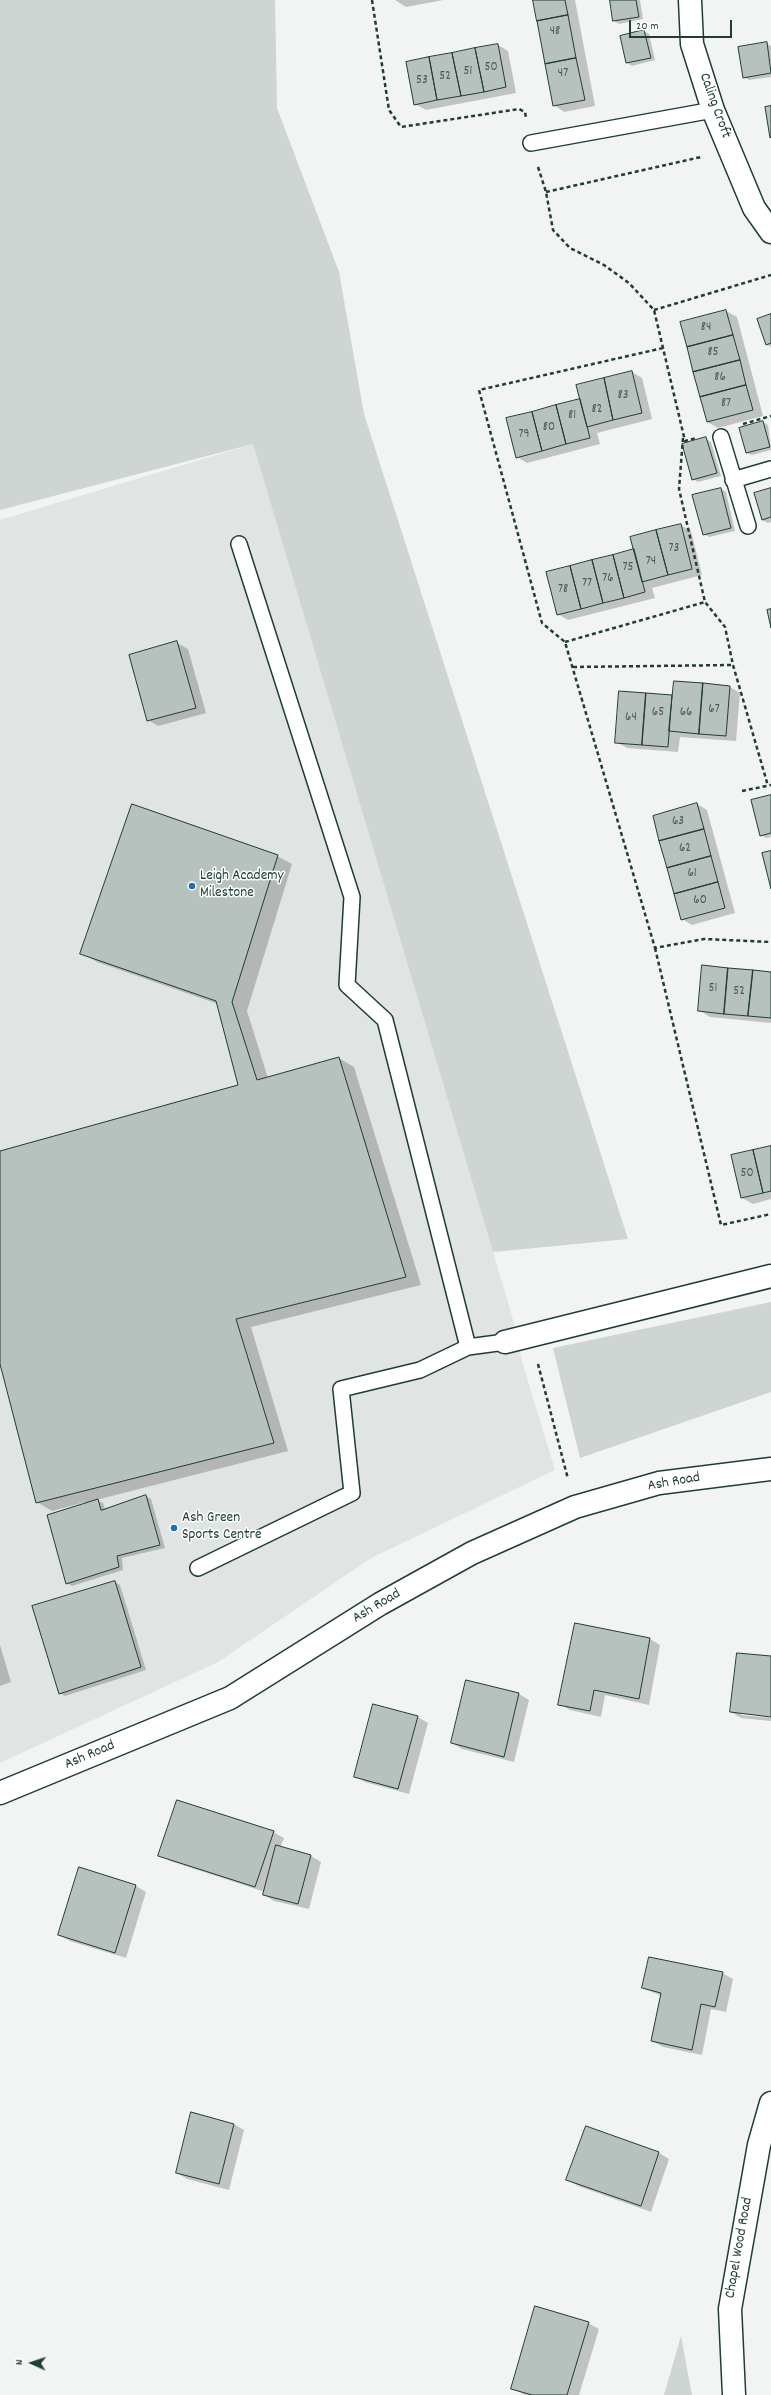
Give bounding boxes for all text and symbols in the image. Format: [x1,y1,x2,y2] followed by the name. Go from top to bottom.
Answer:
[631,12,734,38] scale bar
[636,18,659,35] text: 20 m
[550,24,560,40] house number: 48
[484,60,498,76] house number: 50
[464,64,472,80] house number: 51
[558,66,568,82] house number: 47
[439,69,451,85] house number: 52
[694,71,734,141] street label: Caling Croft
[416,73,428,89] house number: 53
[701,320,711,336] house number: 84
[707,345,719,361] house number: 85
[714,370,726,386] house number: 86
[618,388,628,404] house number: 83
[721,396,731,412] house number: 87
[592,402,602,418] house number: 82
[568,408,576,424] house number: 81
[543,420,555,436] house number: 80
[519,427,529,443] house number: 79
[669,541,679,557] house number: 73
[646,554,656,570] house number: 74
[623,560,633,576] house number: 75
[602,571,614,587] house number: 76
[582,576,592,592] house number: 77
[558,582,568,598] house number: 78
[708,702,720,718] house number: 67
[652,705,664,721] house number: 65
[680,705,692,721] house number: 66
[625,710,637,726] house number: 64
[672,814,684,830] house number: 63
[679,841,691,857] house number: 62
[687,866,697,882] house number: 61
[200,868,284,903] place label: Leigh Academy Milestone
[187,881,197,891] marker: Leigh Academy Milestone
[693,893,707,909] house number: 60
[709,981,717,997] house number: 51
[733,984,745,1000] house number: 52
[740,1166,754,1182] house number: 50
[646,1470,702,1496] street label: Ash Road
[182,1510,262,1545] place label: Ash Green Sports Centre
[169,1523,179,1533] marker: Ash Green Sports Centre
[350,1586,404,1628] street label: Ash Road
[62,1737,118,1775] street label: Ash Road
[722,2196,758,2300] street label: Chapel Wood Road
[12,2343,52,2383] north arrow
[12,2359,28,2366] text: N

